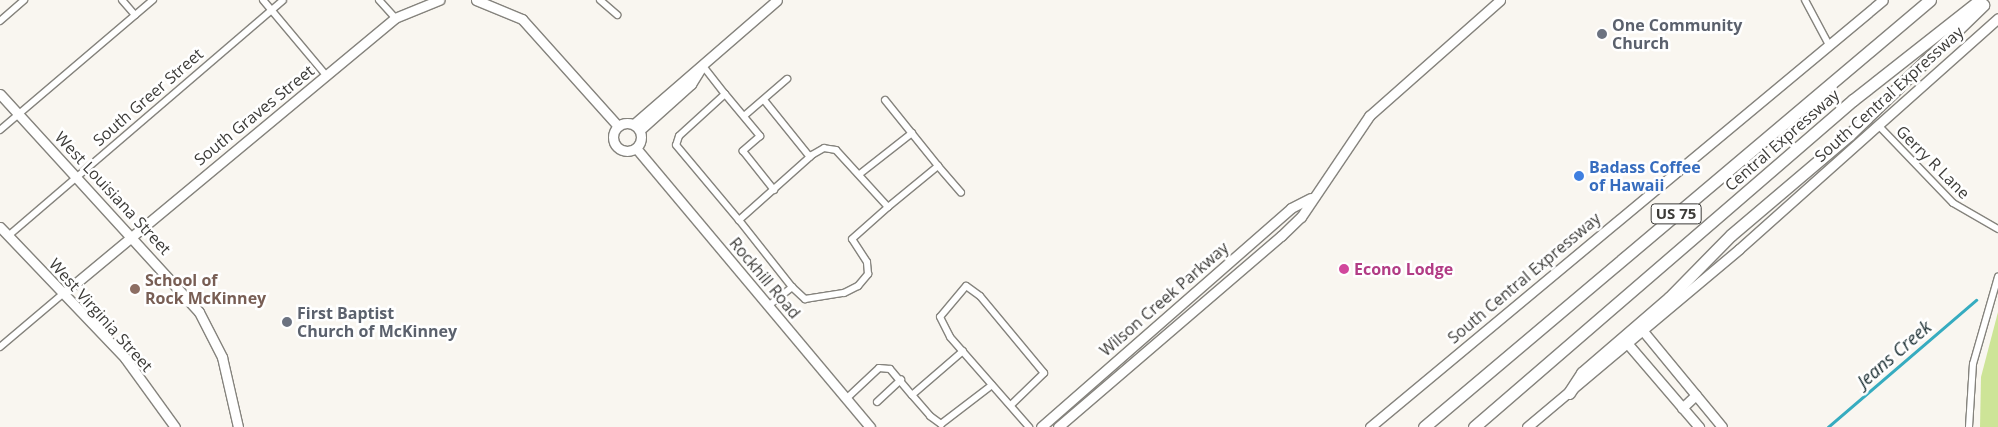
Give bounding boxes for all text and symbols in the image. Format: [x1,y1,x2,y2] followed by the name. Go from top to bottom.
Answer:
[1612,15,1742,53] place label: One Community Church
[1811,22,1967,166] street label: South Central Expressway
[1596,28,1608,40] marker: One Community Church
[89,44,207,150] street label: South Greer Street
[190,61,318,169] street label: South Graves Street
[1721,85,1843,195] street label: Central Expressway
[1892,121,1974,203] street label: Gerry R Lane
[51,128,175,258] street label: West Louisiana Street
[1589,157,1701,195] place label: Badass Coffee of Hawaii
[1573,170,1585,182] marker: Badass Coffee of Hawaii
[1650,202,1702,226] road number: US 75
[1444,209,1604,347] street label: South Central Expressway
[726,234,804,322] street label: Rockhill Road
[1096,238,1232,360] street label: Wilson Creek Parkway
[45,254,157,376] street label: West Virginia Street
[1354,259,1453,279] place label: Econo Lodge
[1338,263,1350,275] marker: Econo Lodge
[145,270,266,308] place label: School of Rock McKinney
[129,283,141,295] marker: School of Rock McKinney
[297,303,457,341] place label: First Baptist Church of McKinney
[281,316,293,328] marker: First Baptist Church of McKinney
[1852,316,1936,392] water label: Jeans Creek

